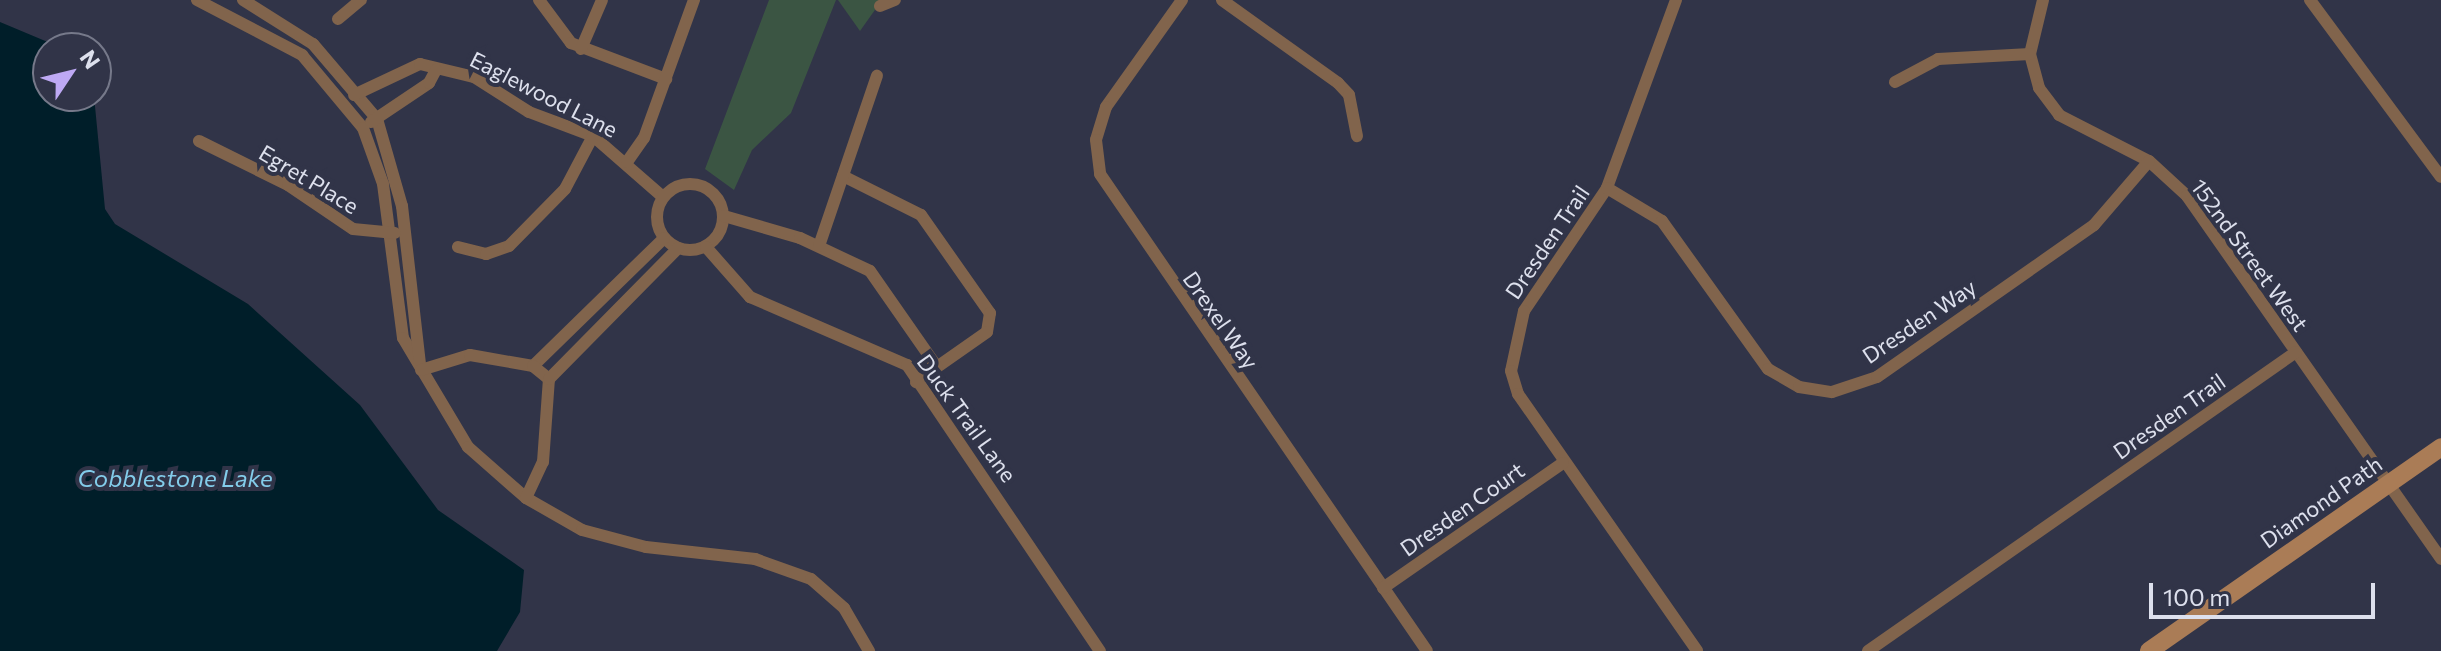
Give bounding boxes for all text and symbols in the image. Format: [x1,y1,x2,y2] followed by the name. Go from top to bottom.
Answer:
[32,32,112,112] north arrow
[75,45,106,74] text: N
[466,45,622,143] street label: Eaglewood Lane
[254,139,364,219] street label: Egret Place
[2186,174,2314,336] street label: 152nd Street West
[1499,180,1595,304] street label: Dresden Trail
[1178,266,1264,374] street label: Drexel Way
[1857,273,1981,369] street label: Dresden Way
[912,349,1022,487] street label: Duck Trail Lane
[2108,368,2230,464] street label: Dresden Trail
[2255,450,2387,554] street label: Diamond Path
[1395,456,1529,562] street label: Dresden Court
[77,464,273,492] water label: Cobblestone Lake
[2153,567,2379,617] scale bar
[2163,582,2230,611] text: 100 m

